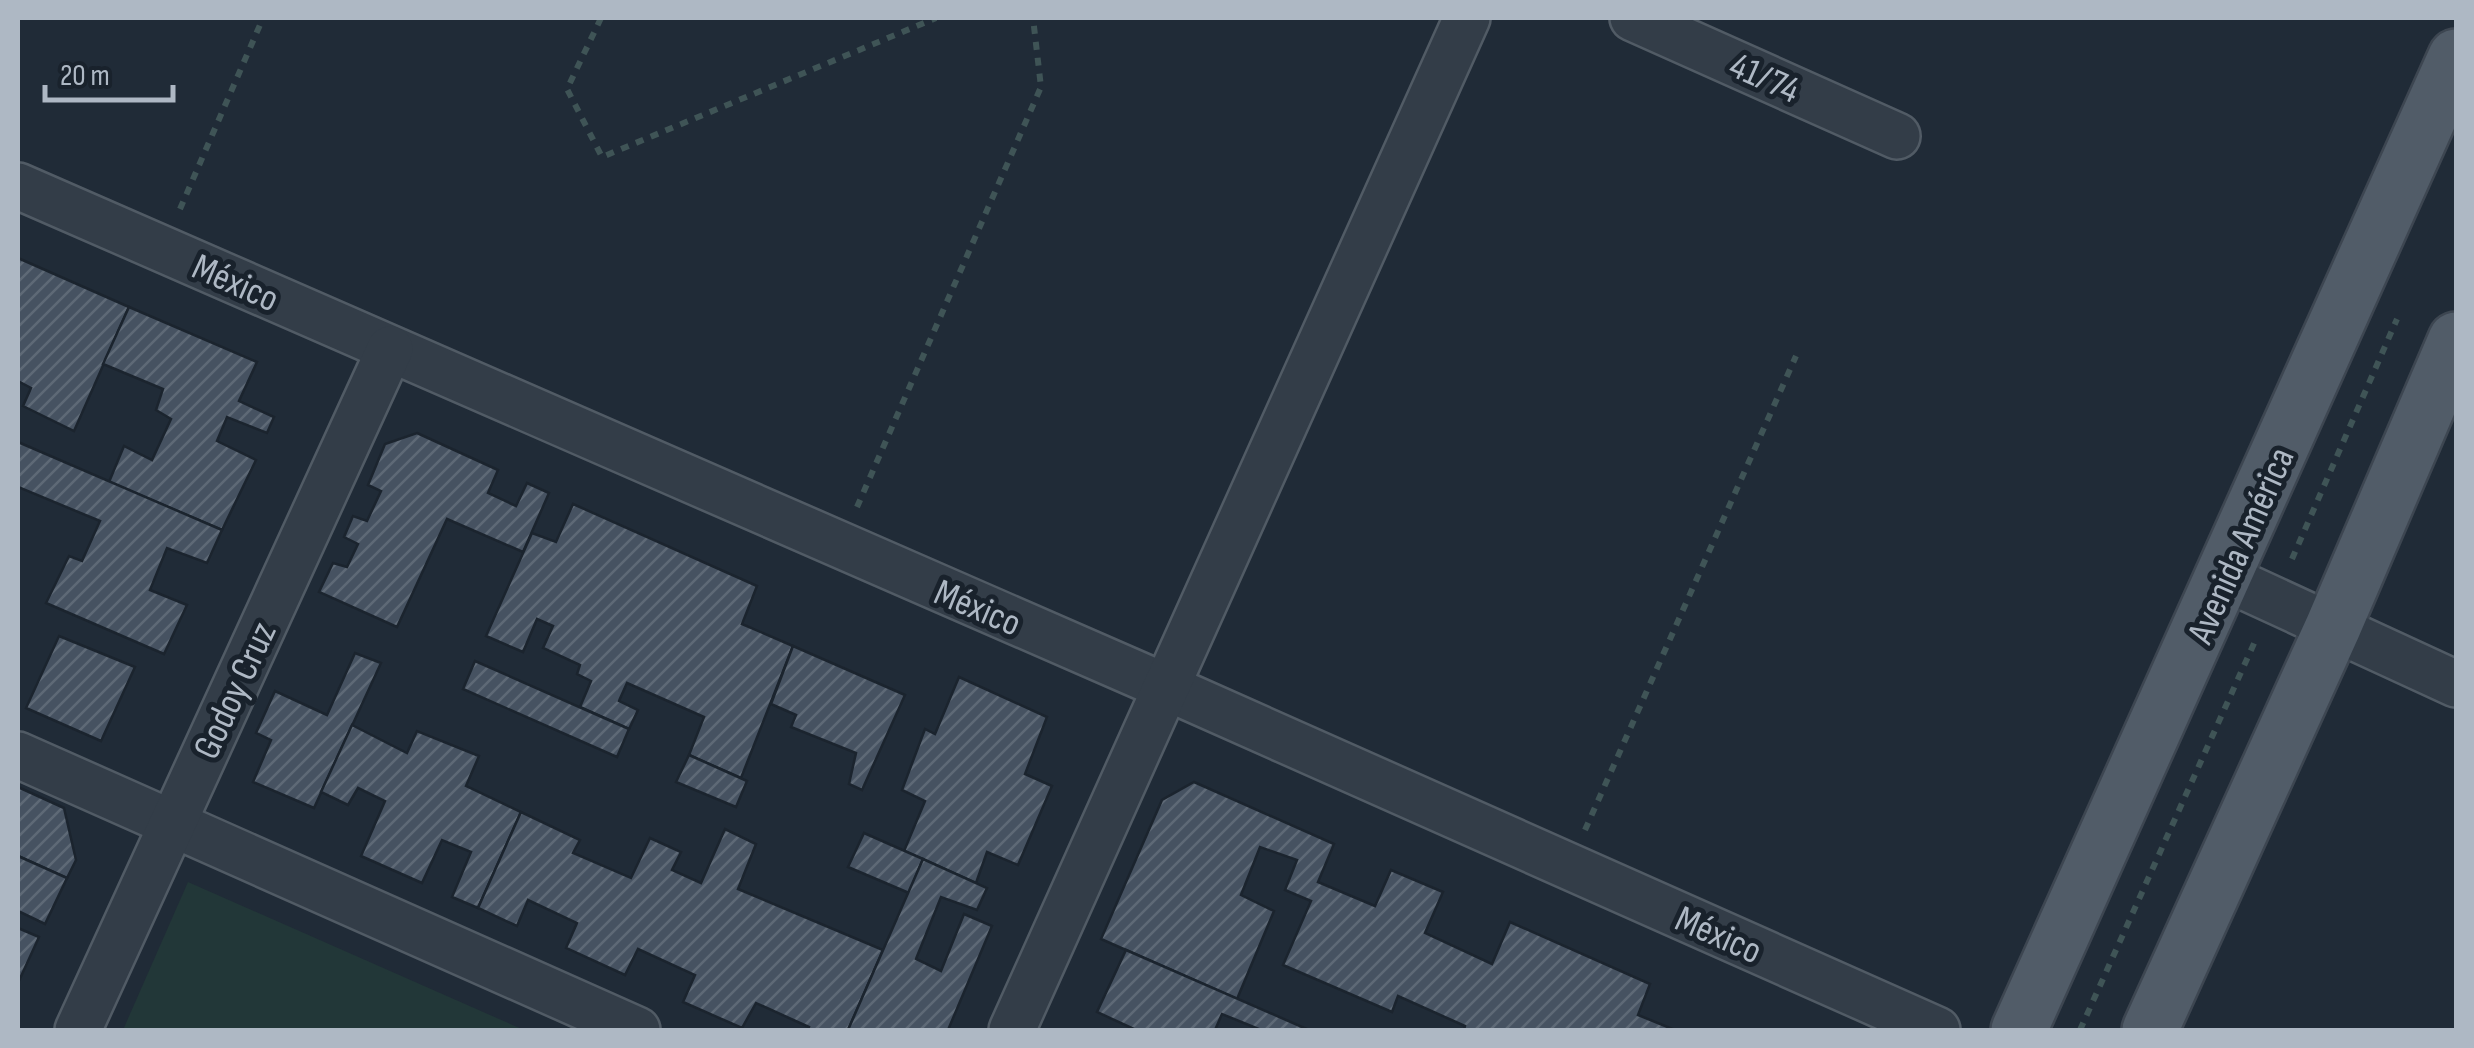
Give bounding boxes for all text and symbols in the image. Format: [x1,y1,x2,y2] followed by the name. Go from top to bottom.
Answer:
[45,40,172,102] scale bar
[1722,43,1806,114] street label: 41/74
[60,58,110,94] text: 20 m
[185,245,286,322] street label: México
[2178,441,2304,651] street label: Avenida América
[927,570,1027,647] street label: México
[184,615,287,766] street label: Godoy Cruz
[1668,897,1769,974] street label: México

